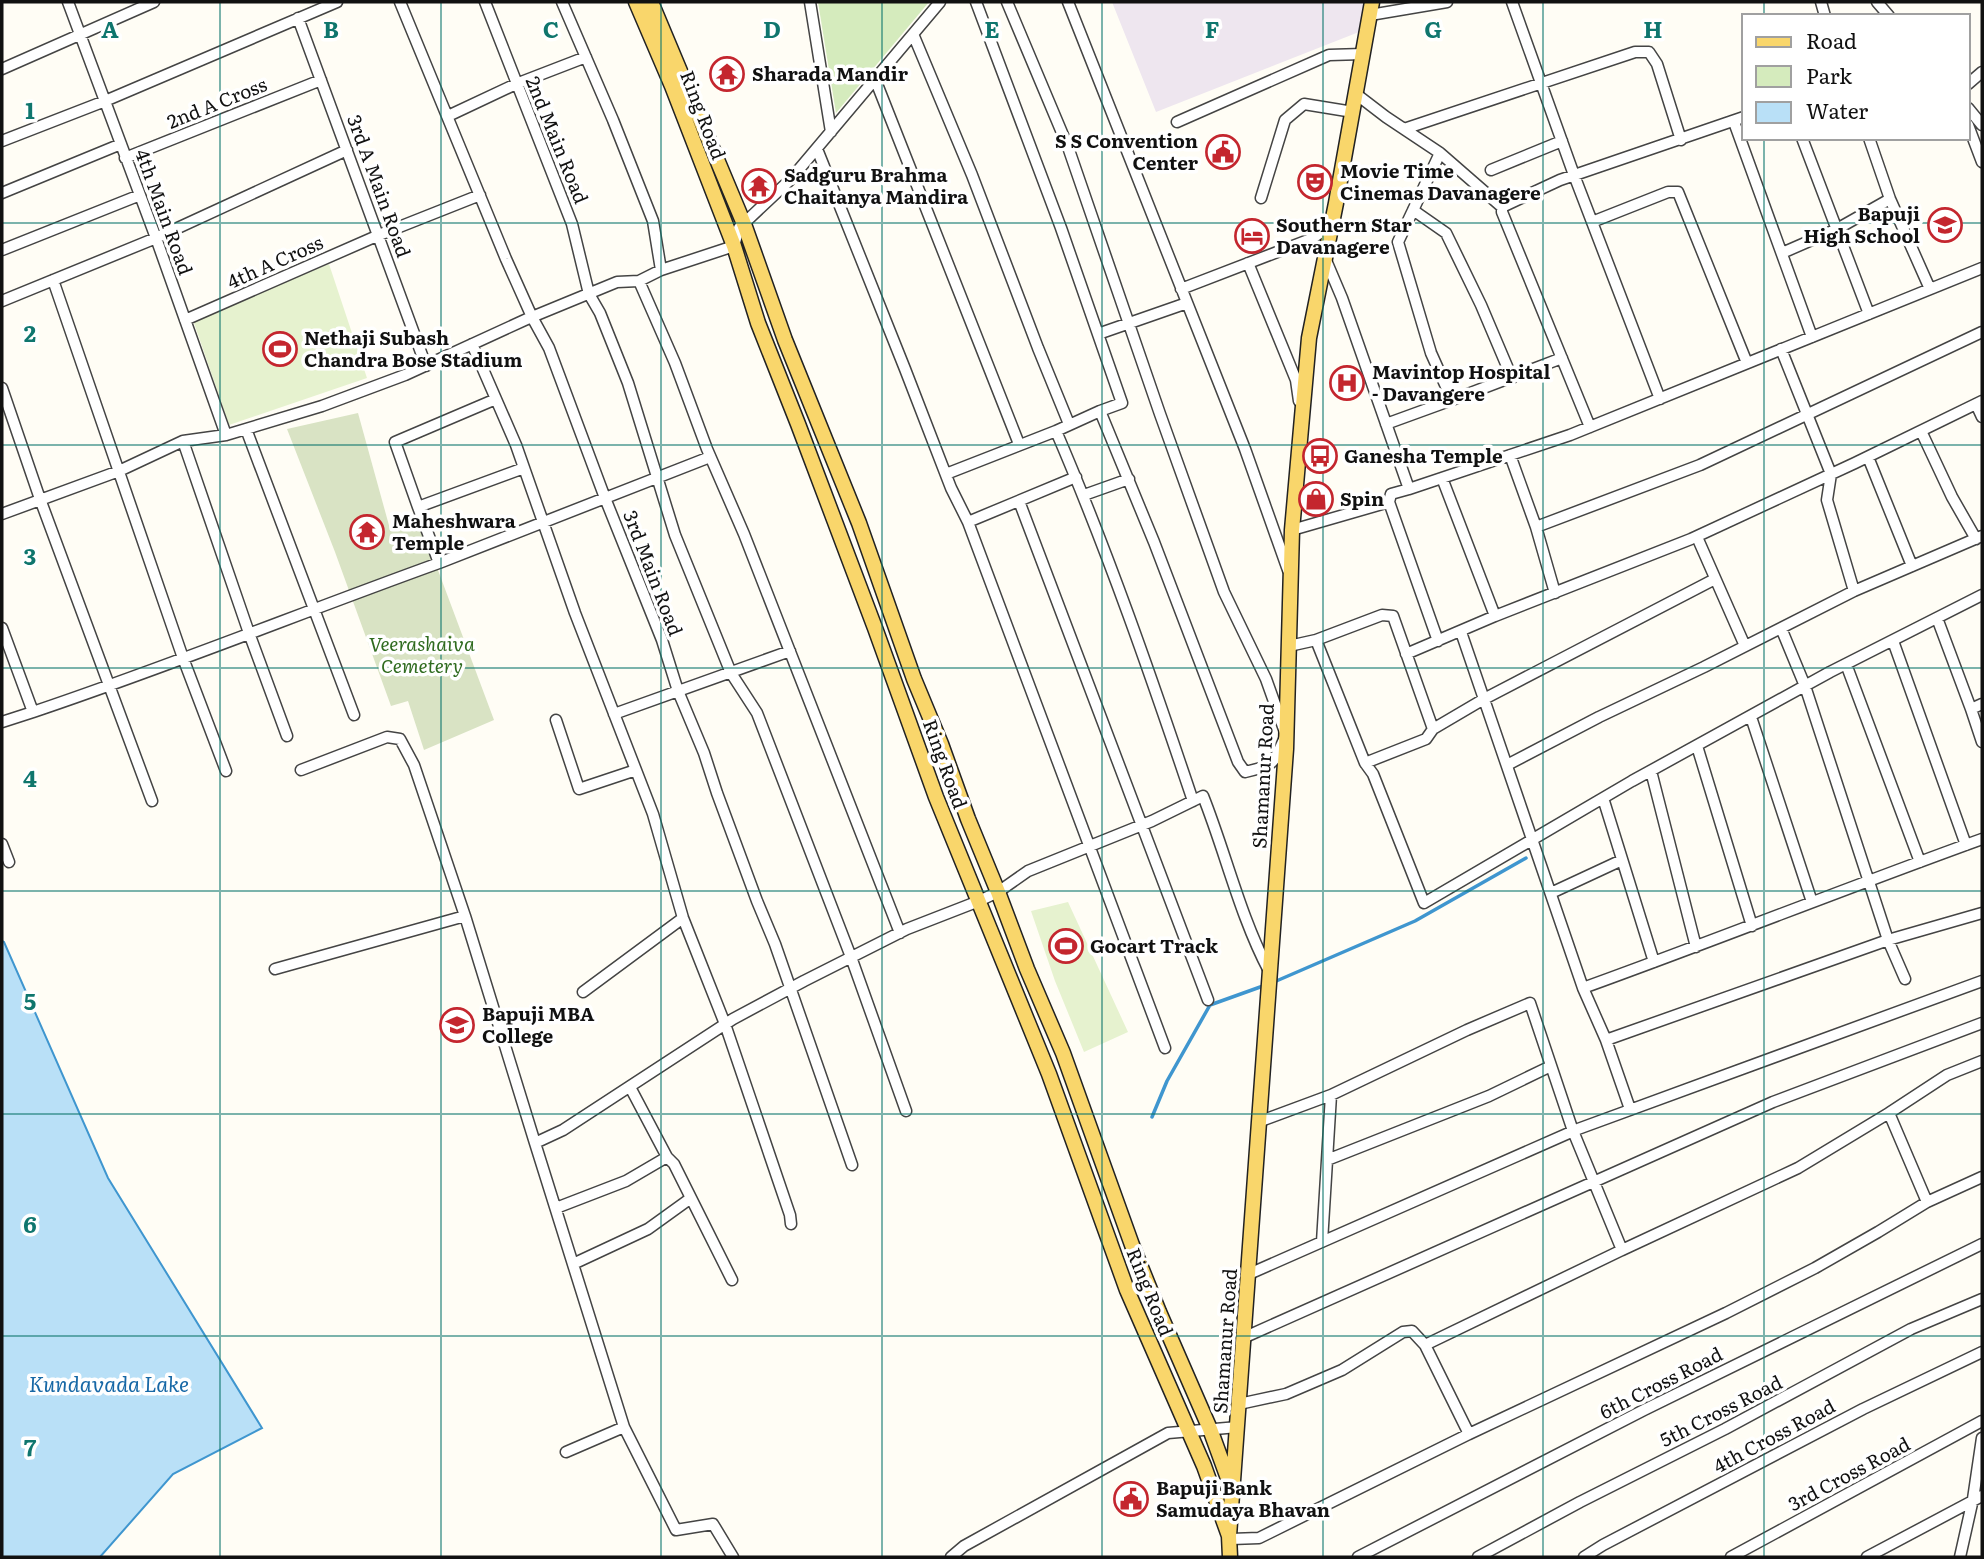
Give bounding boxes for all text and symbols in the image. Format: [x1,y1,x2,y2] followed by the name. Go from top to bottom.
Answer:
[101,11,119,45] text: A
[323,11,339,45] text: B
[543,11,559,45] text: C
[763,11,781,45] text: D
[984,11,1000,45] text: E
[1205,11,1220,45] text: F
[1424,11,1442,45] text: G
[1643,11,1663,45] text: H
[1742,14,1970,140] legend
[1806,24,1857,55] text: Road
[708,55,746,93] temple icon: Sharada Mandir
[752,59,909,87] place label: Sharada Mandir
[1806,59,1852,90] text: Park
[674,66,734,163] street label: Ring Road
[163,69,271,135] street label: 2nd A Cross
[520,72,596,208] street label: 2nd Main Road
[25,92,35,126] text: 1
[1806,94,1868,125] text: Water
[341,110,419,261] street label: 3rd A Main Road
[1055,126,1199,176] place label: S S Convention Center
[1204,133,1242,171] public building icon: S S Convention Center
[129,145,201,279] street label: 4th Main Road
[1340,156,1541,206] place label: Movie Time Cinemas Davanagere
[784,160,968,210] place label: Sadguru Brahma Chaitanya Mandira
[1296,163,1334,201] theatre icon: Movie Time Cinemas Davanagere
[740,167,778,205] temple icon: Sadguru Brahma Chaitanya Mandira
[1803,199,1920,249] place label: Bapuji High School
[1926,206,1964,244] school or university icon: Bapuji High School
[1276,210,1412,260] place label: Southern Star Davanagere
[1233,217,1271,255] hotel icon: Southern Star Davanagere
[222,227,327,295] street label: 4th A Cross
[24,315,36,349] text: 2
[304,323,522,373] place label: Nethaji Subash Chandra Bose Stadium
[261,330,299,368] sports icon: Nethaji Subash Chandra Bose Stadium
[1372,357,1551,407] place label: Mavintop Hospital - Davangere
[1328,364,1366,402] hospital icon: Mavintop Hospital - Davangere
[1301,437,1339,475] bus stop icon: Ganesha Temple
[1344,441,1503,469] place label: Ganesha Temple
[1297,480,1335,518] shop icon: Spin
[1340,484,1384,512] place label: Spin
[392,506,516,556] place label: Maheshwara Temple
[617,506,691,640] street label: 3rd Main Road
[348,513,386,551] temple icon: Maheshwara Temple
[24,538,36,572] text: 3
[369,629,475,679] park label: Veerashaiva Cemetery
[1244,702,1280,849] street label: Shamanur Road
[917,715,975,813] street label: Ring Road
[23,760,37,794] text: 4
[1047,927,1085,965] sports icon: Gocart Track
[1090,931,1218,959] place label: Gocart Track
[24,983,36,1017] text: 5
[482,999,595,1049] place label: Bapuji MBA College
[438,1006,476,1044] school or university icon: Bapuji MBA College
[23,1206,37,1240] text: 6
[1120,1243,1181,1340] street label: Ring Road
[1205,1267,1243,1414] street label: Shamanur Road
[1594,1339,1727,1425] street label: 6th Cross Road
[29,1367,189,1398] water label: Kundavada Lake
[1655,1367,1787,1453] street label: 5th Cross Road
[1708,1391,1840,1479] street label: 4th Cross Road
[24,1429,37,1463] text: 7
[1783,1429,1915,1517] street label: 3rd Cross Road
[1156,1473,1330,1523] place label: Bapuji Bank Samudaya Bhavan
[1112,1480,1150,1518] public building icon: Bapuji Bank Samudaya Bhavan

